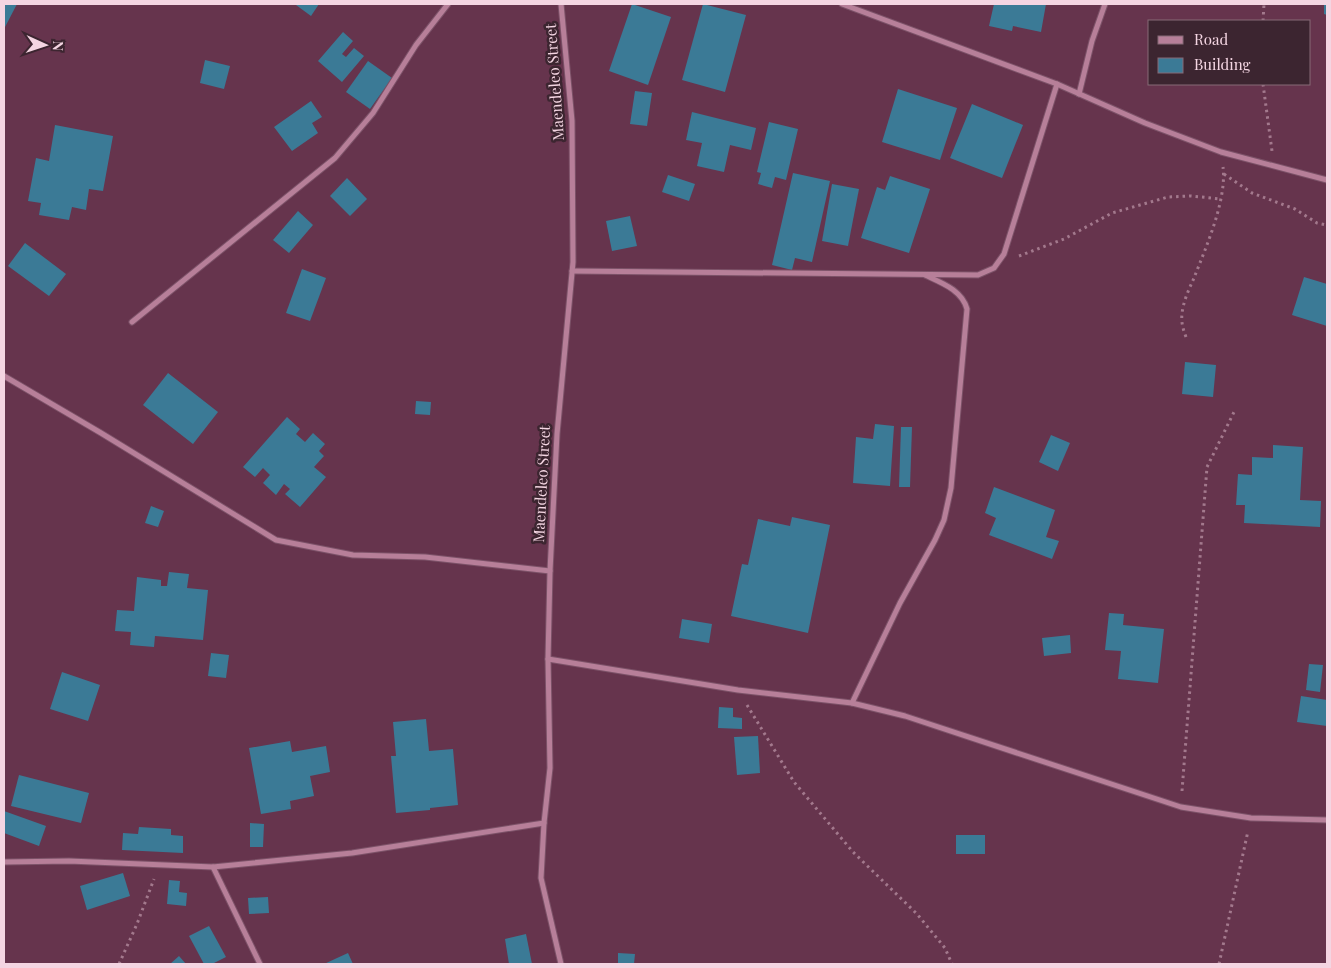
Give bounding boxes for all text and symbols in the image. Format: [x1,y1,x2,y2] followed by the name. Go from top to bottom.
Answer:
[20,20,70,70] north arrow
[1148,20,1311,85] legend
[540,22,568,141] street label: Maendeleo Street
[1194,29,1228,49] text: Road
[49,40,68,51] text: N
[1194,54,1251,74] text: Building
[528,424,554,543] street label: Maendeleo Street

